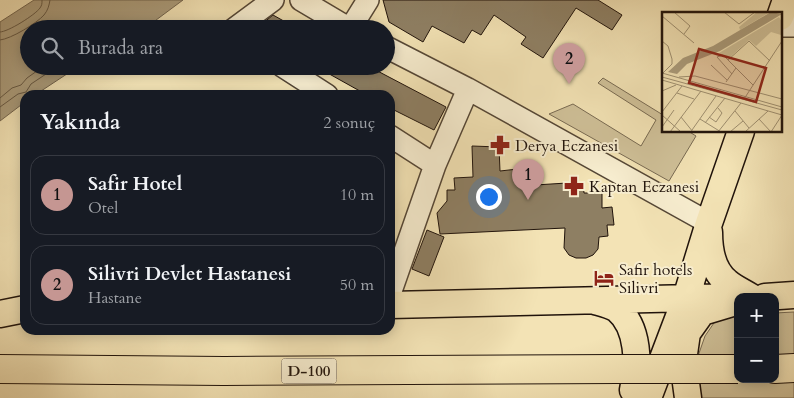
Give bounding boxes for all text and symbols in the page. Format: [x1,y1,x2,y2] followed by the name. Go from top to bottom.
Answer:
[662,12,782,132] inset map
[20,20,395,75] search box
[38,34,66,62] icon: search
[78,35,163,61] text: Burada ara
[553,43,585,84] pin: 2
[40,108,120,137] text: Yakında
[323,112,375,134] text: 2 sonuç
[489,134,511,156] pharmacy icon: Derya Eczanesi
[515,135,619,157] place label: Derya Eczanesi
[512,159,544,200] pin: 1
[88,171,182,197] text: Safir Hotel
[563,175,585,197] pharmacy icon: Kaptan Eczanesi
[589,176,700,198] place label: Kaptan Eczanesi
[53,184,61,206] text: 1
[340,184,374,206] text: 10 m
[476,184,502,210] your location
[88,197,118,219] text: Otel
[619,259,692,299] place label: Safir hotels Silivri
[88,261,291,287] text: Silivri Devlet Hastanesi
[593,267,615,289] hotel icon: Safir hotels Silivri
[53,274,61,296] text: 2
[340,274,374,296] text: 50 m
[88,287,142,309] text: Hastane
[734,293,779,383] map controls
[734,293,779,338] button: +
[734,338,779,383] button: −
[282,358,336,384] road number: D-100

